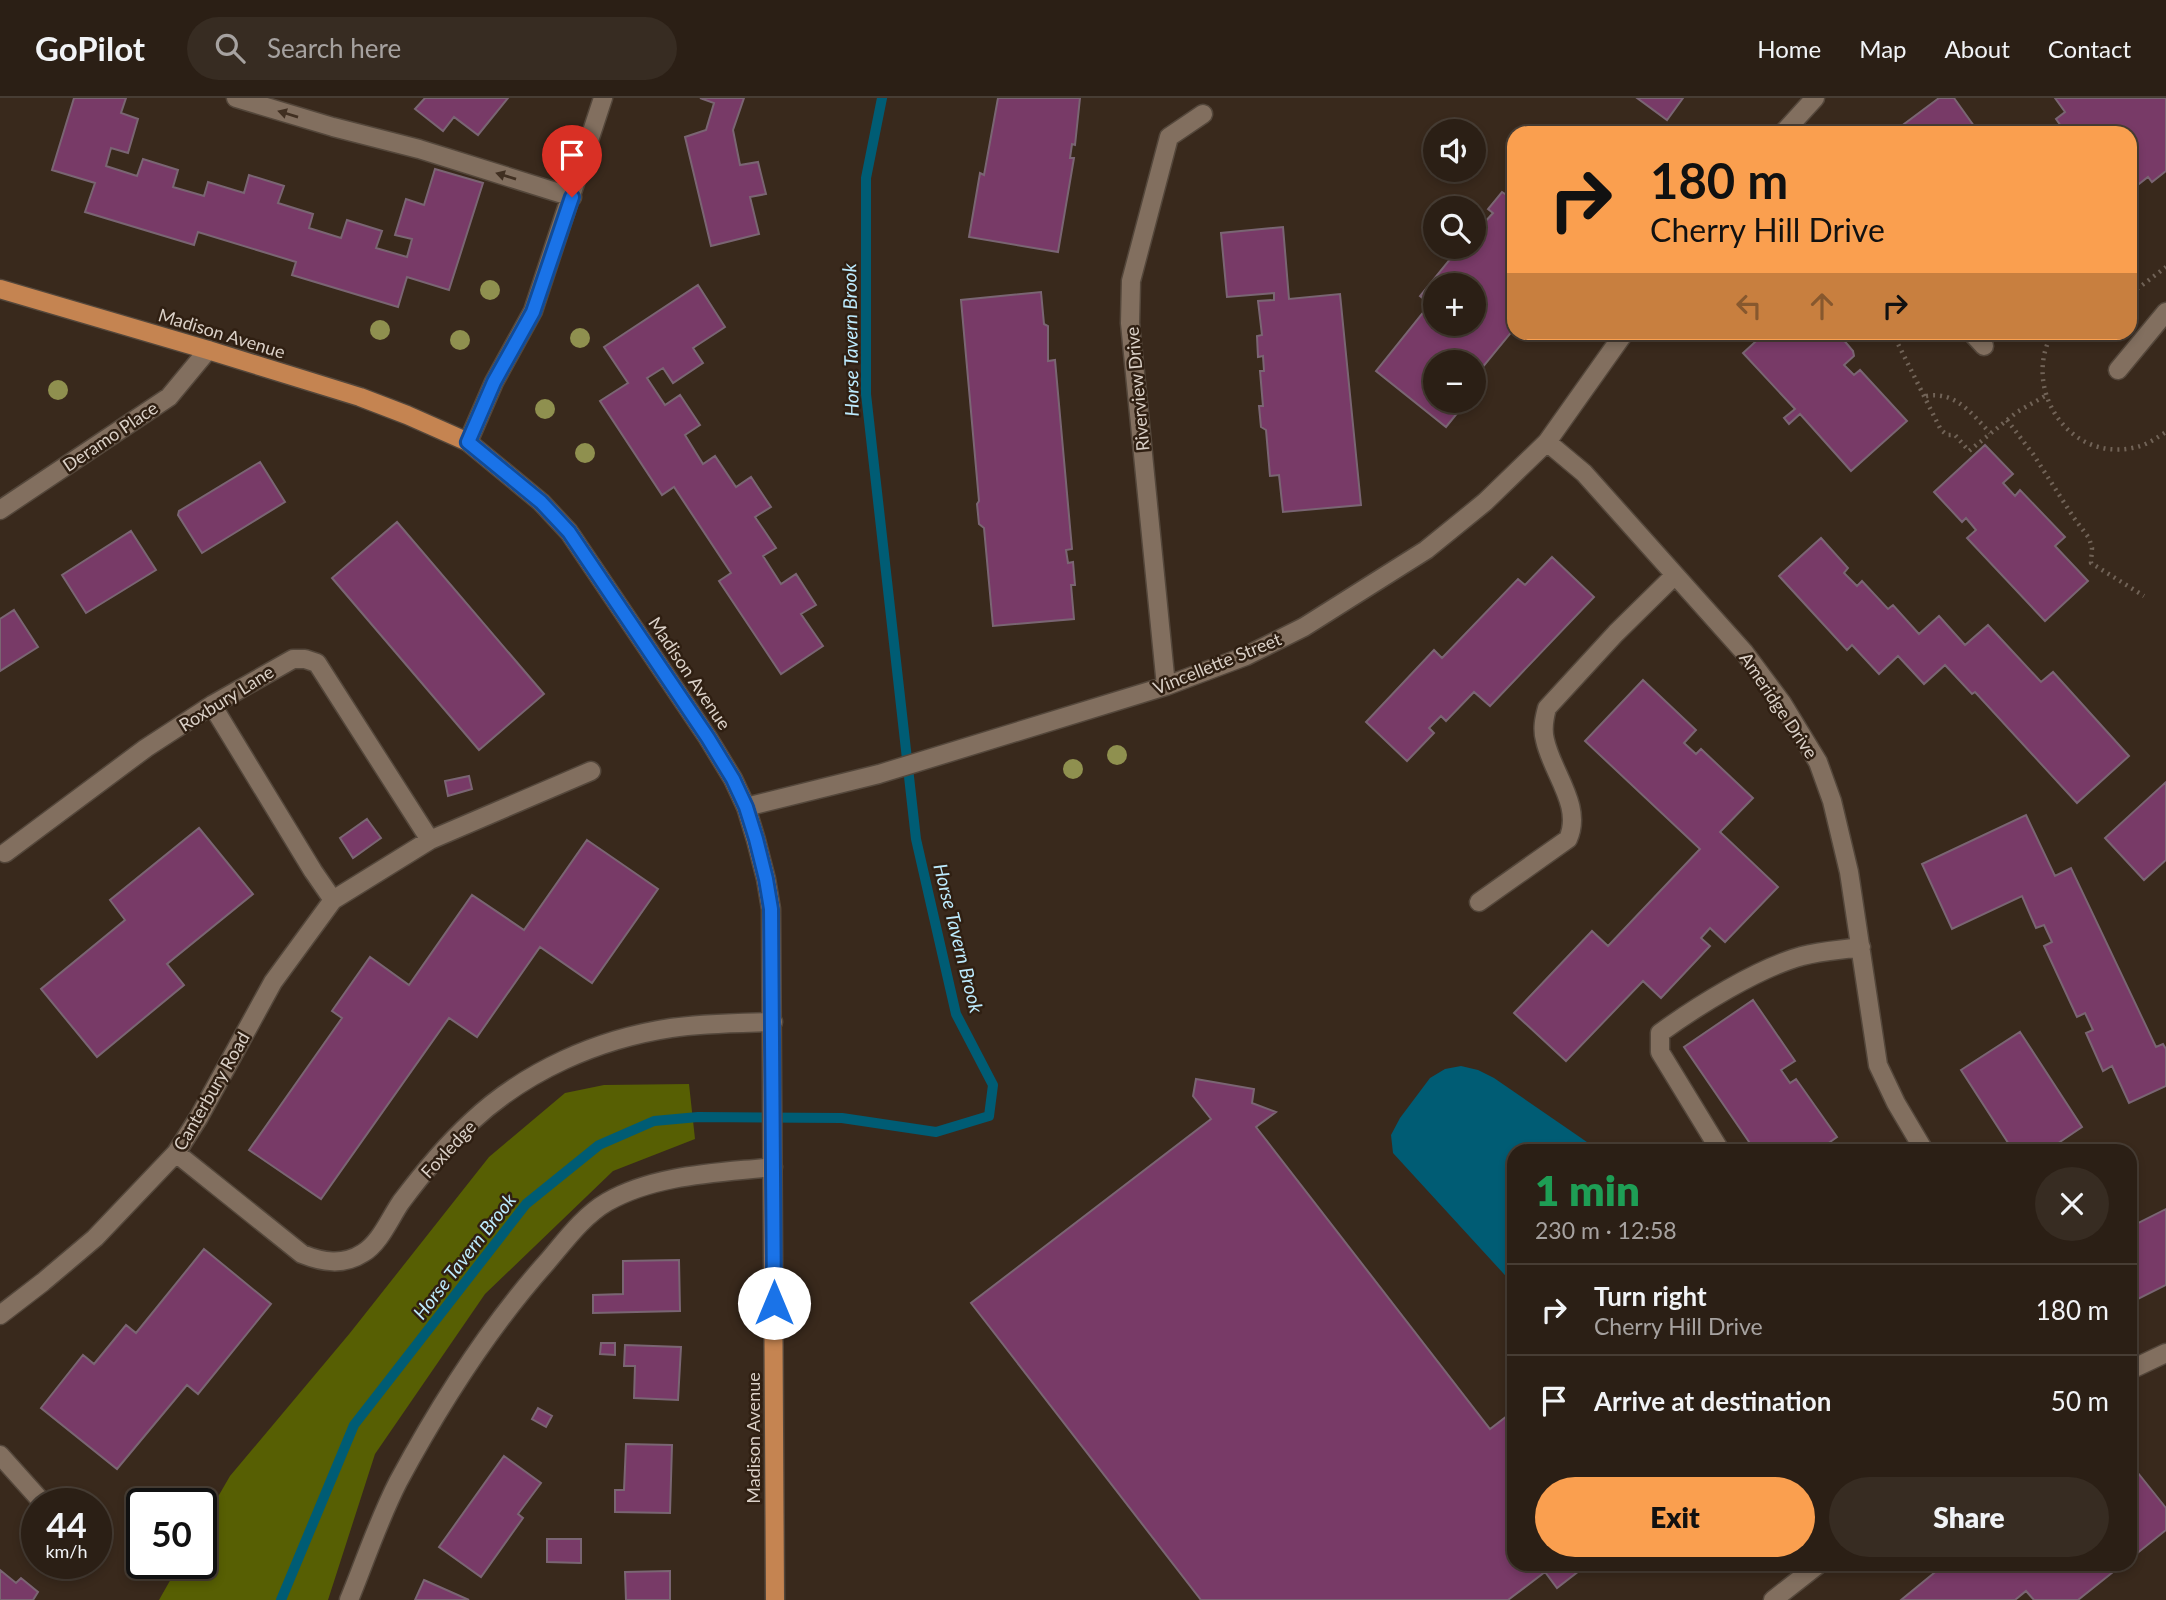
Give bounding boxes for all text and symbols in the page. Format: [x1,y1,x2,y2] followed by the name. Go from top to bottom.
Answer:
[187,17,677,80] search box
[35,28,145,68] text: GoPilot
[211,29,249,67] icon: search
[267,32,401,64] text: Search here
[1757,34,1821,63] text: Home
[1859,34,1907,63] text: Map
[1945,34,2010,63] text: About
[2048,34,2131,63] text: Contact
[277,108,298,118] one-way arrow
[1423,119,1486,413] map controls
[1423,119,1486,182] button: sound
[542,125,602,197] pin
[553,136,591,174] icon: arrive
[1650,151,1788,209] text: 180 m
[1535,154,1626,245] icon: right
[496,171,517,181] one-way arrow
[1423,196,1486,259] button: search
[1650,210,1885,249] text: Cherry Hill Drive
[837,262,863,417] water label: Horse Tavern Brook
[1423,273,1486,336] button: +
[1730,287,1768,325] icon: left
[1803,287,1841,325] icon: ahead
[1876,287,1914,325] icon: right
[156,303,288,363] street label: Madison Avenue
[1121,326,1153,452] street label: Riverview Drive
[1423,350,1486,413] button: −
[58,396,162,476] street label: Deramo Place
[644,612,736,734] street label: Madison Avenue
[1150,627,1285,699] street label: Vincellette Street
[1735,648,1823,762] street label: Ameridge Drive
[175,660,277,736] street label: Roxbury Lane
[929,861,989,1016] water label: Horse Tavern Brook
[168,1028,254,1154] street label: Canterbury Road
[416,1116,480,1182] street label: Foxledge
[1535,1165,1640,1215] text: 1 min
[2035,1167,2109,1241] button: close
[408,1188,521,1323] water label: Horse Tavern Brook
[1535,1216,1677,1244] text: 230 m · 12:58
[737,1266,811,1340] position arrow
[1594,1280,1707,1312] text: Turn right
[1535,1291,1573,1329] icon: right
[2036,1294,2109,1326] text: 180 m
[1594,1312,1763,1340] text: Cherry Hill Drive
[742,1372,764,1504] street label: Madison Avenue
[1535,1382,1573,1420] icon: arrive
[1594,1385,1831,1417] text: Arrive at destination
[2051,1385,2109,1417] text: 50 m
[1535,1477,1815,1557] button: Exit
[1829,1477,2109,1557] button: Share
[126,1488,217,1579] speed limit sign: 50
[46,1503,87,1545] text: 44
[45,1540,88,1562] text: km/h

